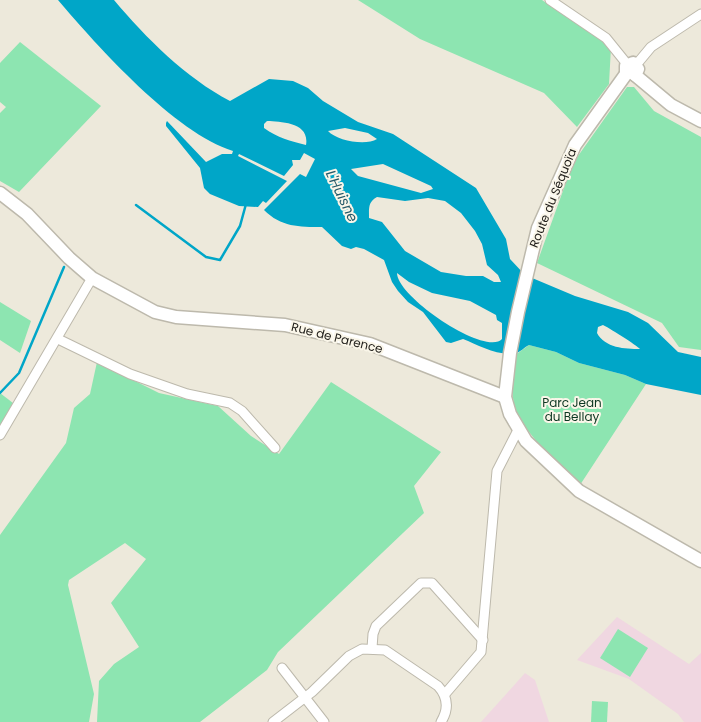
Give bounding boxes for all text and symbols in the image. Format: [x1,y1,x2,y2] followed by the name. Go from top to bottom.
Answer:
[525,146,580,250] street label: Route du Séquoïa
[321,167,363,226] water label: L'Huisne
[290,318,385,357] street label: Rue de Parence
[542,394,602,425] park label: Parc Jean du Bellay

